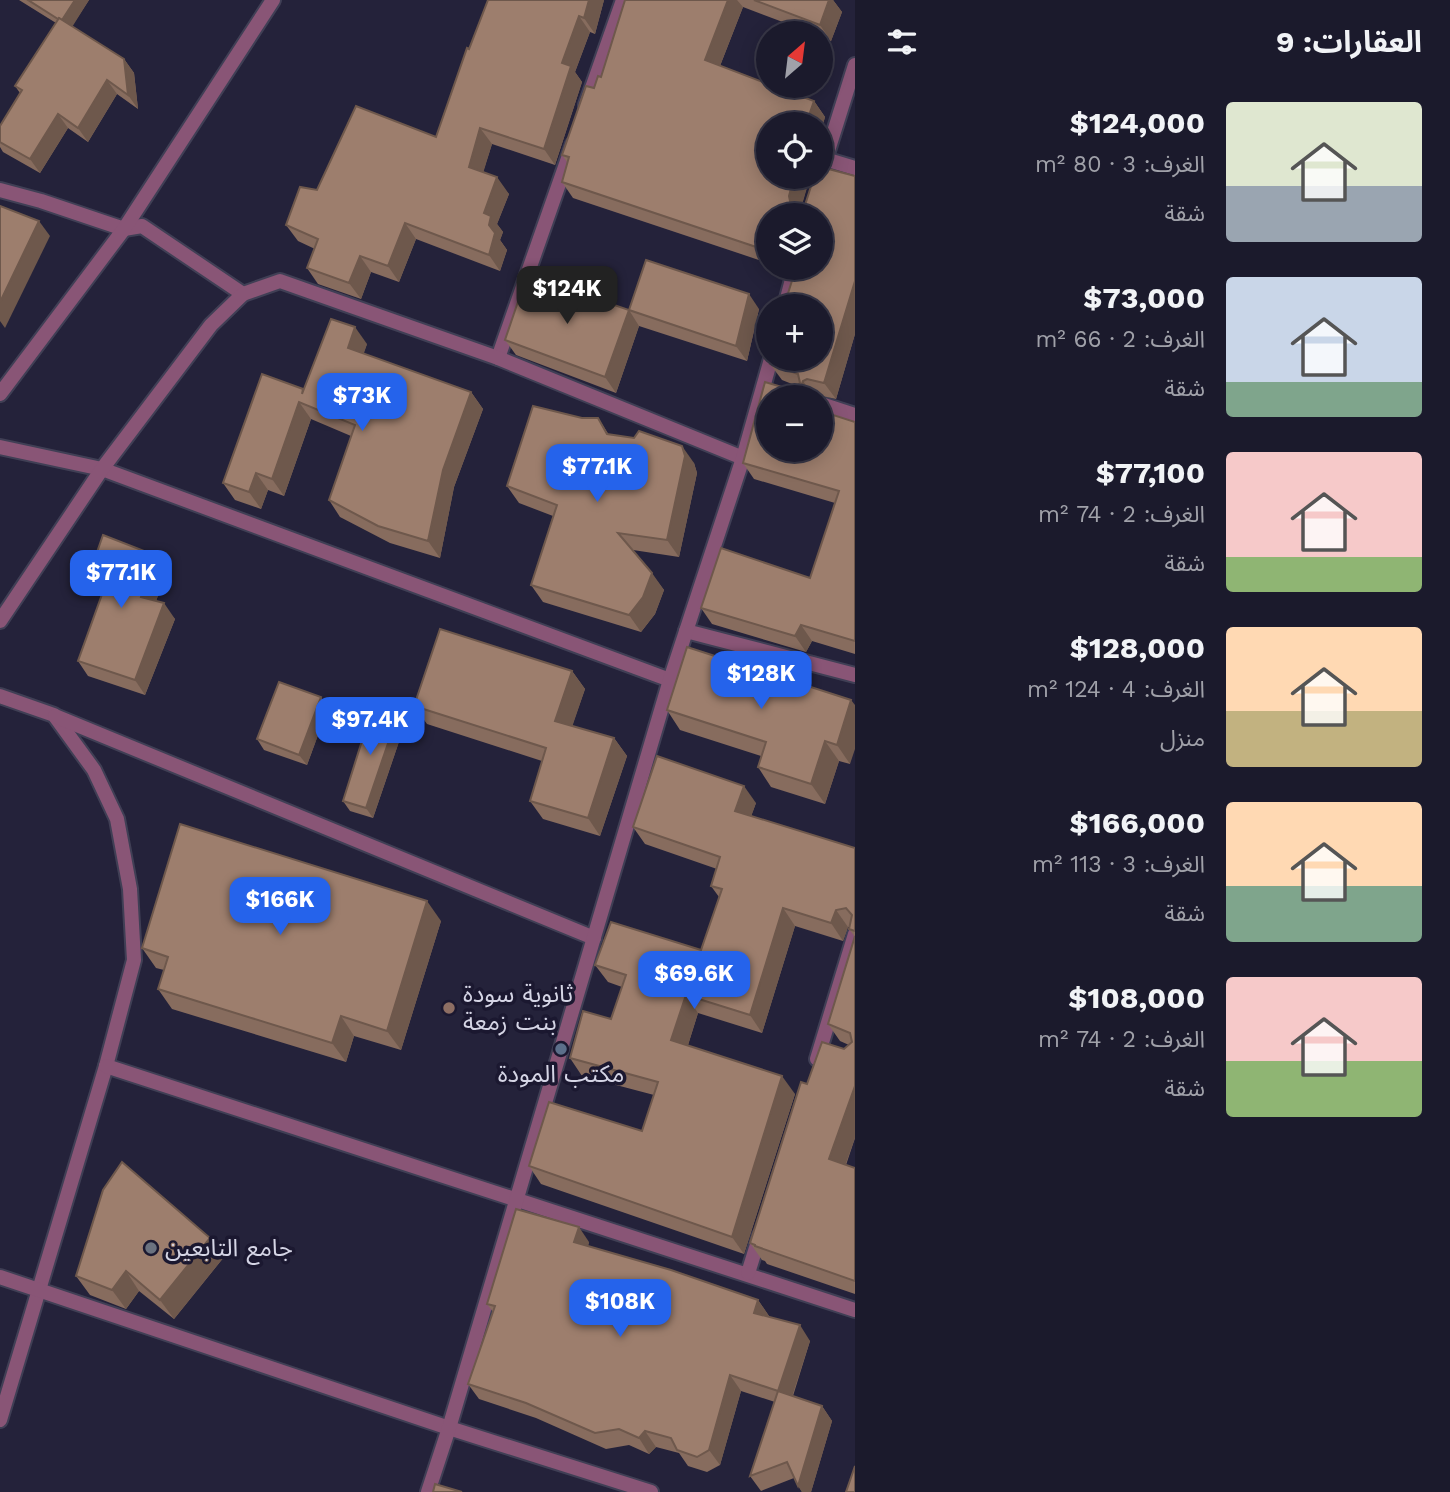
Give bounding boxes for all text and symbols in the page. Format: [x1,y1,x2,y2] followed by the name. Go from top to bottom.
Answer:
[756,21,833,98] north arrow
[756,21,833,462] map controls
[883,23,921,61] icon: filters
[1276,24,1422,59] text: العقارات: 9
[1070,105,1205,140] text: $124,000
[756,112,833,189] button: locate
[1282,130,1366,214] icon: home
[1035,151,1205,178] text: الغرف: 3 · 80 m²
[1164,200,1205,227] text: شقة
[756,203,833,280] button: layers
[518,266,616,326] pin: $124K
[533,275,601,302] text: $124K
[1083,280,1205,315] text: $73,000
[756,294,833,371] button: +
[1282,305,1366,389] icon: home
[1035,326,1205,353] text: الغرف: 2 · 66 m²
[321,374,403,433] pin: $73K
[1164,375,1205,402] text: شقة
[333,382,391,409] text: $73K
[756,385,833,462] button: −
[540,444,654,504] pin: $77.1K
[562,453,632,480] text: $77.1K
[1096,455,1205,490] text: $77,100
[1282,480,1366,564] icon: home
[1038,501,1205,528] text: الغرف: 2 · 74 m²
[64,550,178,610] pin: $77.1K
[1164,550,1205,577] text: شقة
[86,559,156,586] text: $77.1K
[1070,630,1205,665] text: $128,000
[712,652,810,711] pin: $128K
[1282,655,1366,739] icon: home
[727,660,795,687] text: $128K
[1027,676,1205,703] text: الغرف: 4 · 124 m²
[313,698,427,757] pin: $97.4K
[332,706,408,733] text: $97.4K
[1160,725,1205,752] text: منزل
[1070,805,1205,840] text: $166,000
[1282,830,1366,914] icon: home
[1032,851,1205,878] text: الغرف: 3 · 113 m²
[231,878,329,937] pin: $166K
[246,886,314,913] text: $166K
[1164,900,1205,927] text: شقة
[637,951,751,1011] pin: $69.6K
[654,960,734,987] text: $69.6K
[463,980,573,1036] place label: ثانوية سودة بنت زمعة
[1068,980,1205,1015] text: $108,000
[441,1000,457,1016] marker: ثانوية سودة بنت زمعة
[1282,1005,1366,1089] icon: home
[1038,1026,1205,1053] text: الغرف: 2 · 74 m²
[553,1041,569,1057] marker: مكتب المودة
[498,1060,624,1088] place label: مكتب المودة
[1164,1075,1205,1102] text: شقة
[165,1234,293,1265] place label: جامع التابعين
[143,1240,159,1256] marker: جامع التابعين
[571,1280,669,1339] pin: $108K
[585,1288,655,1315] text: $108K

